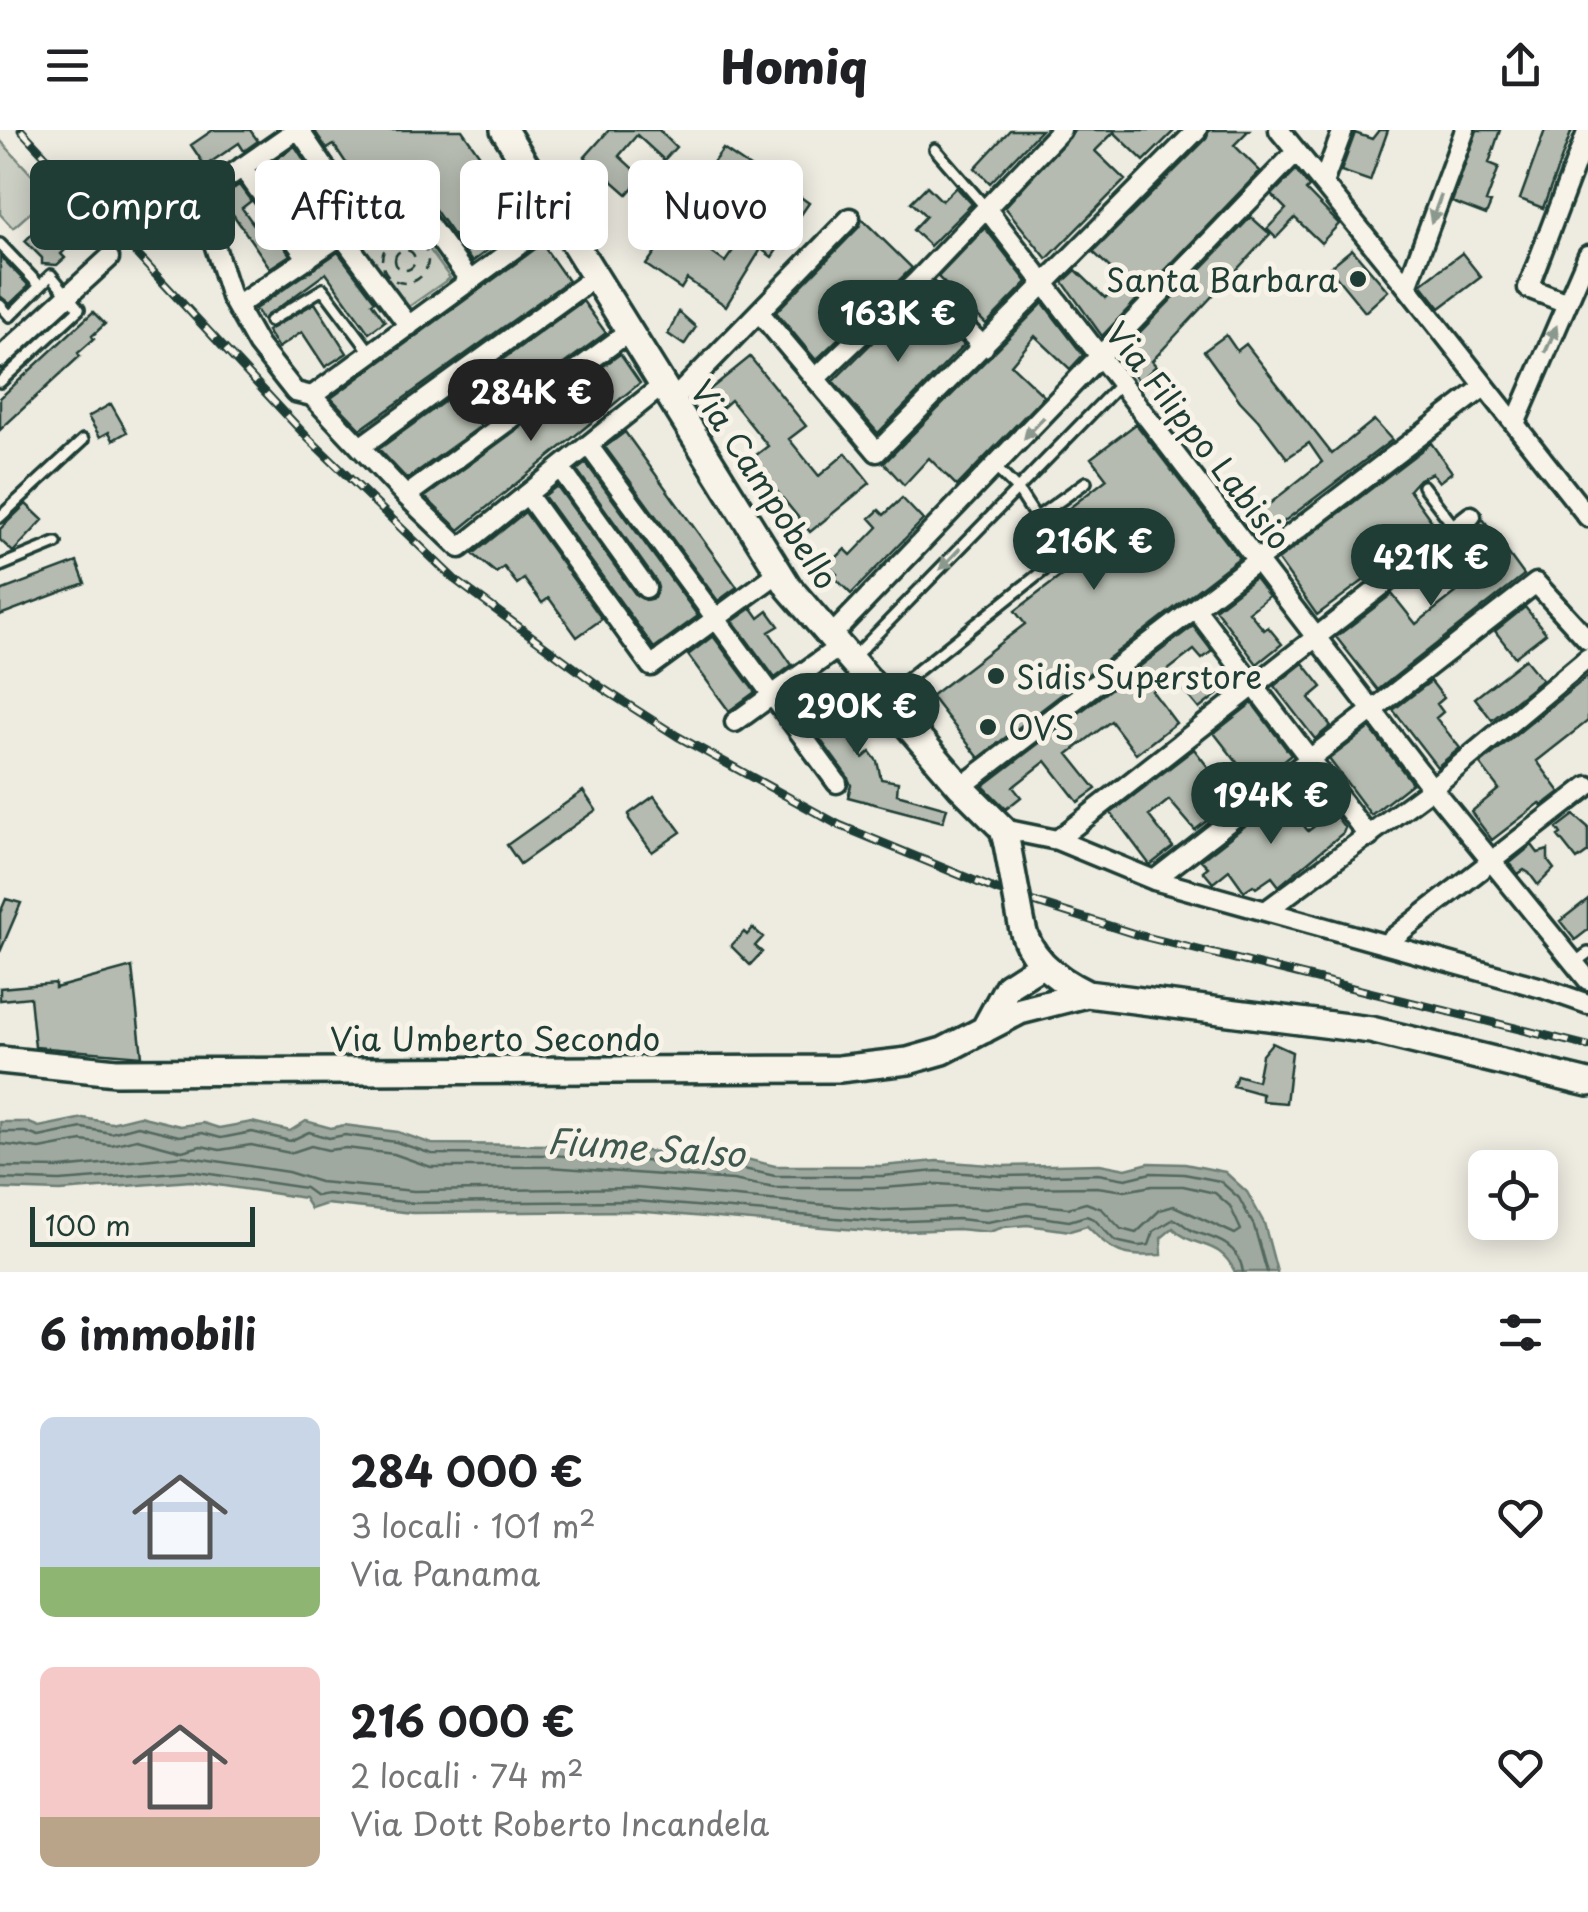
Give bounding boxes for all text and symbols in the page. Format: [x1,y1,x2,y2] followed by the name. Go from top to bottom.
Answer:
[721,31,867,99] text: Homiq
[40,38,95,93] icon: menu
[1493,38,1548,93] icon: share
[30,160,235,250] chip: Compra
[255,160,440,250] chip: Affitta
[460,160,608,250] chip: Filtri
[628,160,803,250] chip: Nuovo
[1428,194,1443,224] one-way arrow
[1106,255,1338,303] place label: Santa Barbara
[1347,268,1369,290] marker: Santa Barbara
[817,280,979,365] pin: 163K €
[840,288,956,336] text: 163K €
[1094,311,1304,559] street label: Via Filippo Labisio
[1543,324,1559,354] one-way arrow
[450,359,612,444] pin: 284K €
[470,367,592,415] text: 284K €
[679,370,851,598] street label: Via Campobello
[1023,415,1046,439] one-way arrow
[1013,508,1175,593] pin: 216K €
[1035,516,1153,564] text: 216K €
[1350,524,1512,609] pin: 421K €
[1373,532,1489,580] text: 421K €
[938,547,962,571] one-way arrow
[1016,652,1262,700] place label: Sidis Superstore
[985,665,1007,687] marker: Sidis Superstore
[776,673,938,758] pin: 290K €
[797,681,917,729] text: 290K €
[1008,703,1074,751] place label: OVS
[977,716,999,738] marker: OVS
[1190,762,1352,847] pin: 194K €
[1213,770,1329,818] text: 194K €
[330,1014,660,1062] street label: Via Umberto Secondo
[545,1113,748,1179] water label: Fiume Salso
[1468,1150,1558,1240] map controls
[1468,1150,1558,1240] button: locate
[30,1202,255,1246] scale bar
[45,1203,131,1246] text: 100 m
[40,1301,256,1364] text: 6 immobili
[1493,1305,1548,1360] icon: filters
[350,1438,583,1501] text: 284 000 €
[120,1457,240,1577] icon: home
[1493,1490,1548,1545] icon: heart
[350,1501,596,1549] text: 3 locali · 101 m²
[350,1549,540,1597] text: Via Panama
[350,1688,575,1751] text: 216 000 €
[120,1707,240,1827] icon: home
[1493,1740,1548,1795] icon: heart
[350,1751,584,1799] text: 2 locali · 74 m²
[350,1799,769,1847] text: Via Dott Roberto Incandela

